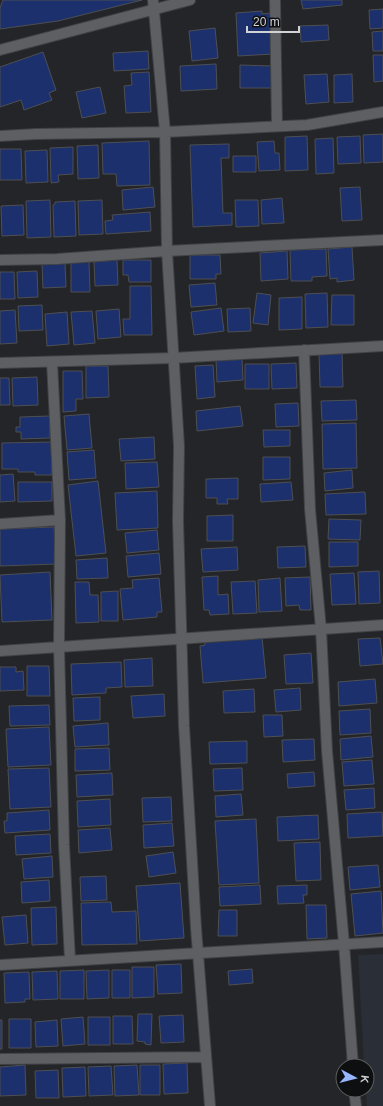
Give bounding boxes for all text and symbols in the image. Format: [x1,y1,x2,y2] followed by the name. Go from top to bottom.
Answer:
[247,8,299,34] scale bar
[253,15,280,29] text: 20 m
[335,1058,375,1098] north arrow
[358,1075,371,1084] text: K

